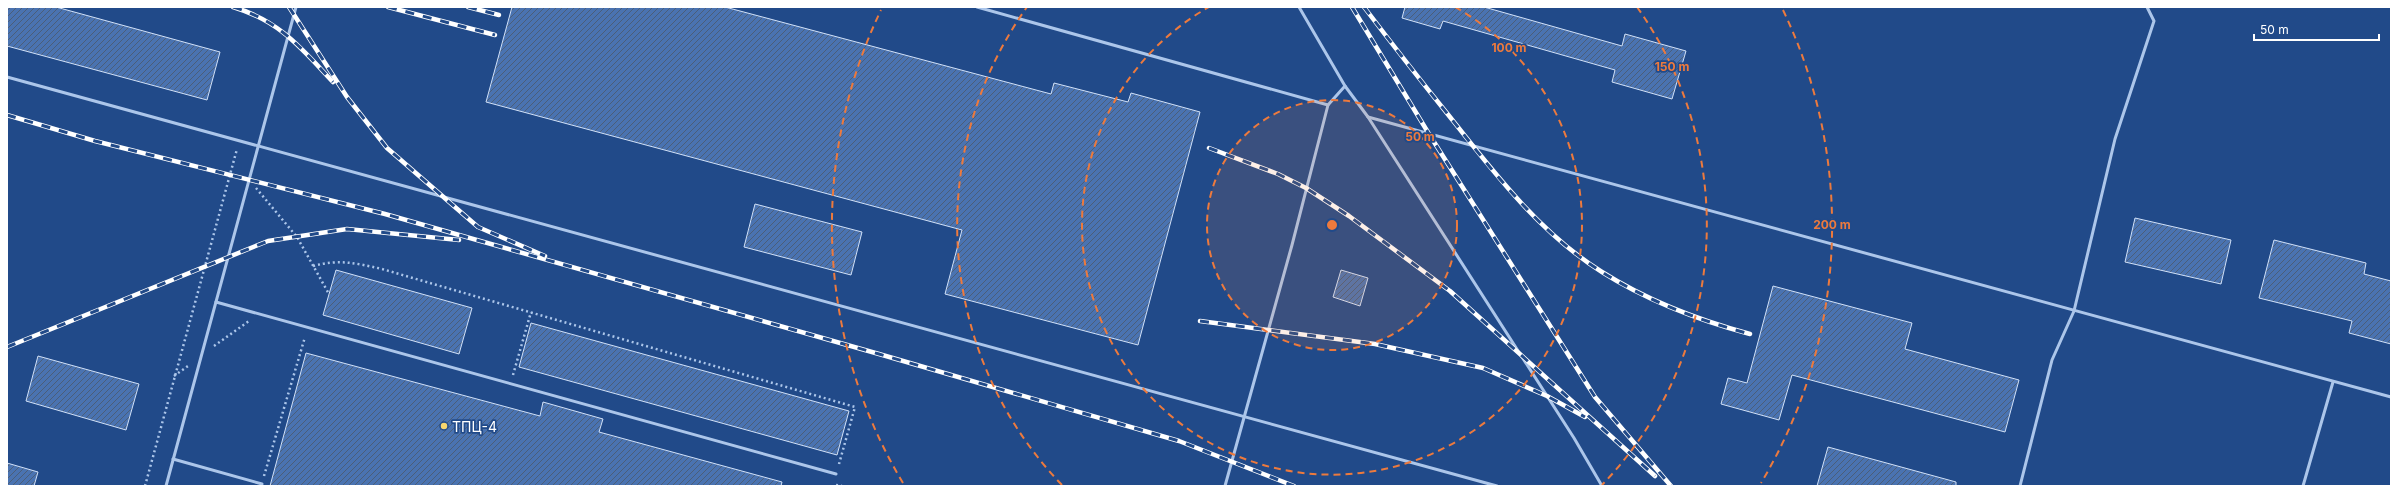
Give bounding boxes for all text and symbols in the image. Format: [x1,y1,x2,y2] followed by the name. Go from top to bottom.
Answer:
[2254,16,2379,42] scale bar
[2260,22,2289,37] text: 50 m
[1491,40,1527,55] text: 100 m
[1655,59,1689,74] text: 150 m
[1405,129,1435,144] text: 50 m
[1813,217,1851,232] text: 200 m
[1325,218,1339,232] centre of rings
[452,418,497,435] place label: ТПЦ-4
[439,421,449,431] marker: ТПЦ-4

